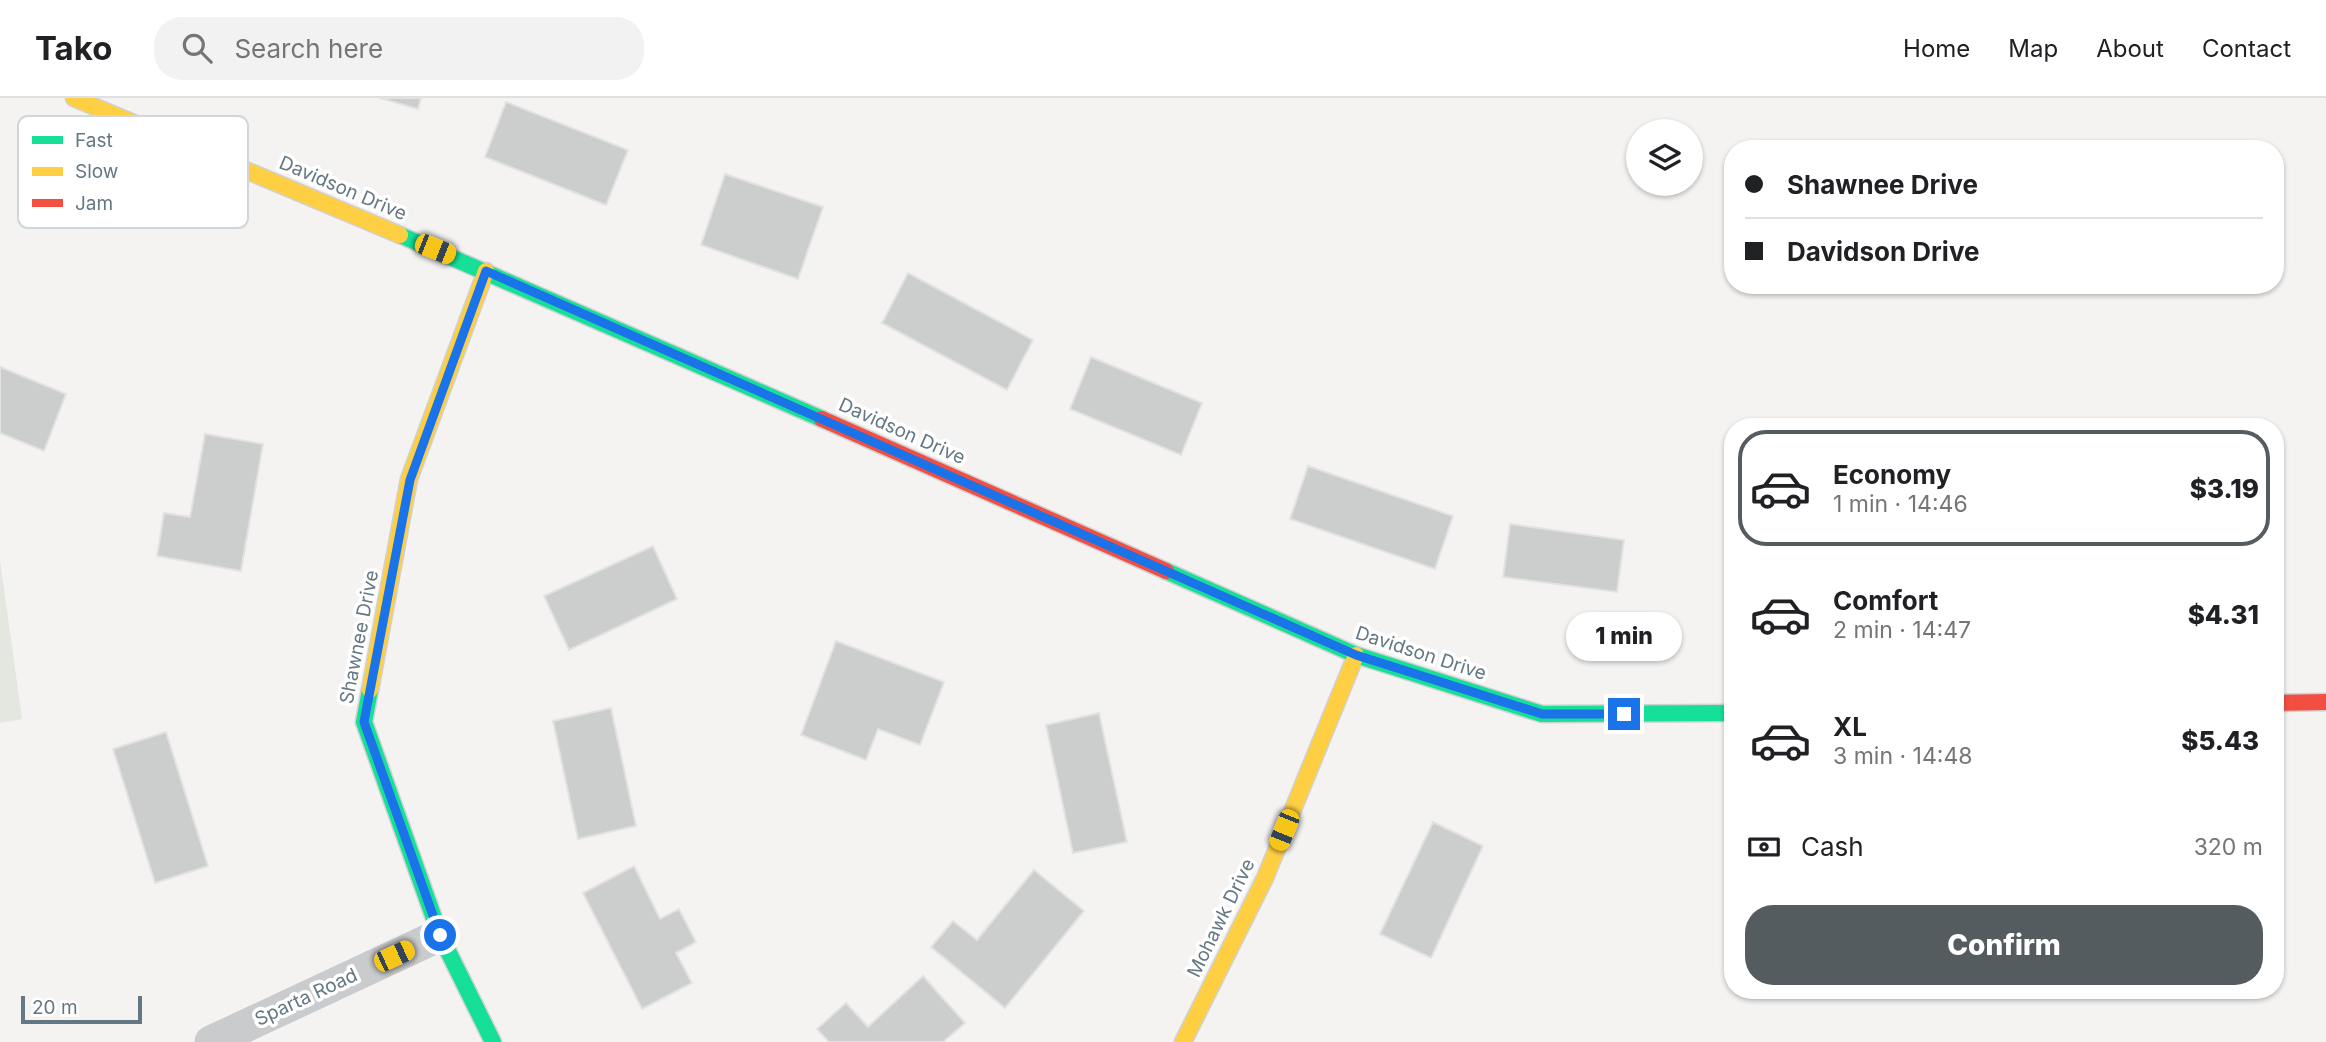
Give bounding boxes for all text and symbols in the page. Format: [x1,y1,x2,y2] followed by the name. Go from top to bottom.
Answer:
[154,17,644,80] search box
[35,28,112,68] text: Tako
[178,29,216,67] icon: search
[234,33,383,64] text: Search here
[1903,34,1970,63] text: Home
[2008,34,2058,63] text: Map
[2096,34,2164,63] text: About
[2202,34,2291,63] text: Contact
[18,116,248,228] legend
[1626,119,1703,196] map controls
[1626,119,1703,196] button: layers
[75,129,113,152] text: Fast
[276,151,410,225] street label: Davidson Drive
[75,160,118,183] text: Slow
[1787,169,1978,200] text: Shawnee Drive
[75,192,113,215] text: Jam
[412,231,459,267] car
[1787,236,1980,267] text: Davidson Drive
[835,393,969,469] street label: Davidson Drive
[1749,457,1812,520] icon: car
[1833,459,1951,490] text: Economy
[2190,473,2259,504] text: $3.19
[1833,490,1968,518] text: 1 min · 14:46
[335,568,383,706] street label: Shawnee Drive
[1749,583,1812,646] icon: car
[1833,585,1938,616] text: Comfort
[2188,599,2259,630] text: $4.31
[1566,612,1682,662] callout: 1 min
[1833,616,1971,644] text: 2 min · 14:47
[1353,621,1489,685] street label: Davidson Drive
[1595,622,1653,650] text: 1 min
[1608,698,1640,730] route end
[1749,709,1812,772] icon: car
[1833,711,1867,742] text: XL
[2181,725,2259,756] text: $5.43
[1833,742,1972,770] text: 3 min · 14:48
[1267,807,1302,853] car
[1745,828,1783,866] icon: cash
[1801,831,1864,862] text: Cash
[2194,833,2263,861] text: 320 m
[1182,855,1260,981] street label: Mohawk Drive
[1745,905,2263,985] button: Confirm
[424,919,456,951] route start
[371,938,418,974] car
[251,963,361,1031] street label: Sparta Road
[21,993,142,1025] scale bar
[32,996,78,1019] text: 20 m

